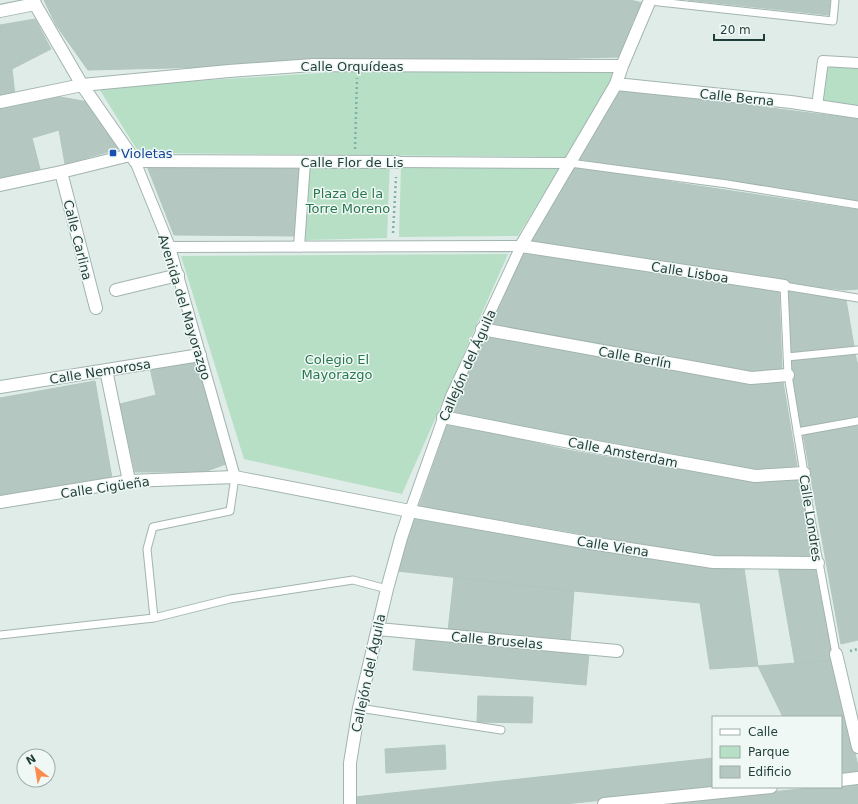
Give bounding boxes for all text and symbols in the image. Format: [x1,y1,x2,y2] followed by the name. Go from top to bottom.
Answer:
[714,16,764,42] scale bar
[720,23,751,37] text: 20 m
[301,59,404,74] street label: Calle Orquídeas
[699,86,775,109] street label: Calle Berna
[121,146,173,161] place label: Violetas
[108,148,118,158] marker: Violetas
[301,155,404,170] street label: Calle Flor de Lis
[305,186,390,216] park label: Plaza de la Torre Moreno
[60,198,95,282] street label: Calle Carlina
[155,233,214,382] street label: Avenida del Mayorazgo
[650,259,730,286] street label: Calle Lisboa
[436,307,499,423] street label: Callejón del Águila
[597,344,673,371] street label: Calle Berlín
[301,352,373,382] park label: Colegio El Mayorazgo
[48,356,152,387] street label: Calle Nemorosa
[567,434,679,471] street label: Calle Amsterdam
[60,474,151,501] street label: Calle Cigüeña
[796,474,825,563] street label: Calle Londres
[576,533,650,560] street label: Calle Viena
[349,612,388,734] street label: Callejón del Águila
[450,629,544,652] street label: Calle Bruselas
[712,716,842,788] legend
[748,725,778,739] text: Calle
[748,745,789,759] text: Parque
[16,748,56,788] north arrow
[24,752,38,768] text: N
[748,765,791,779] text: Edificio

